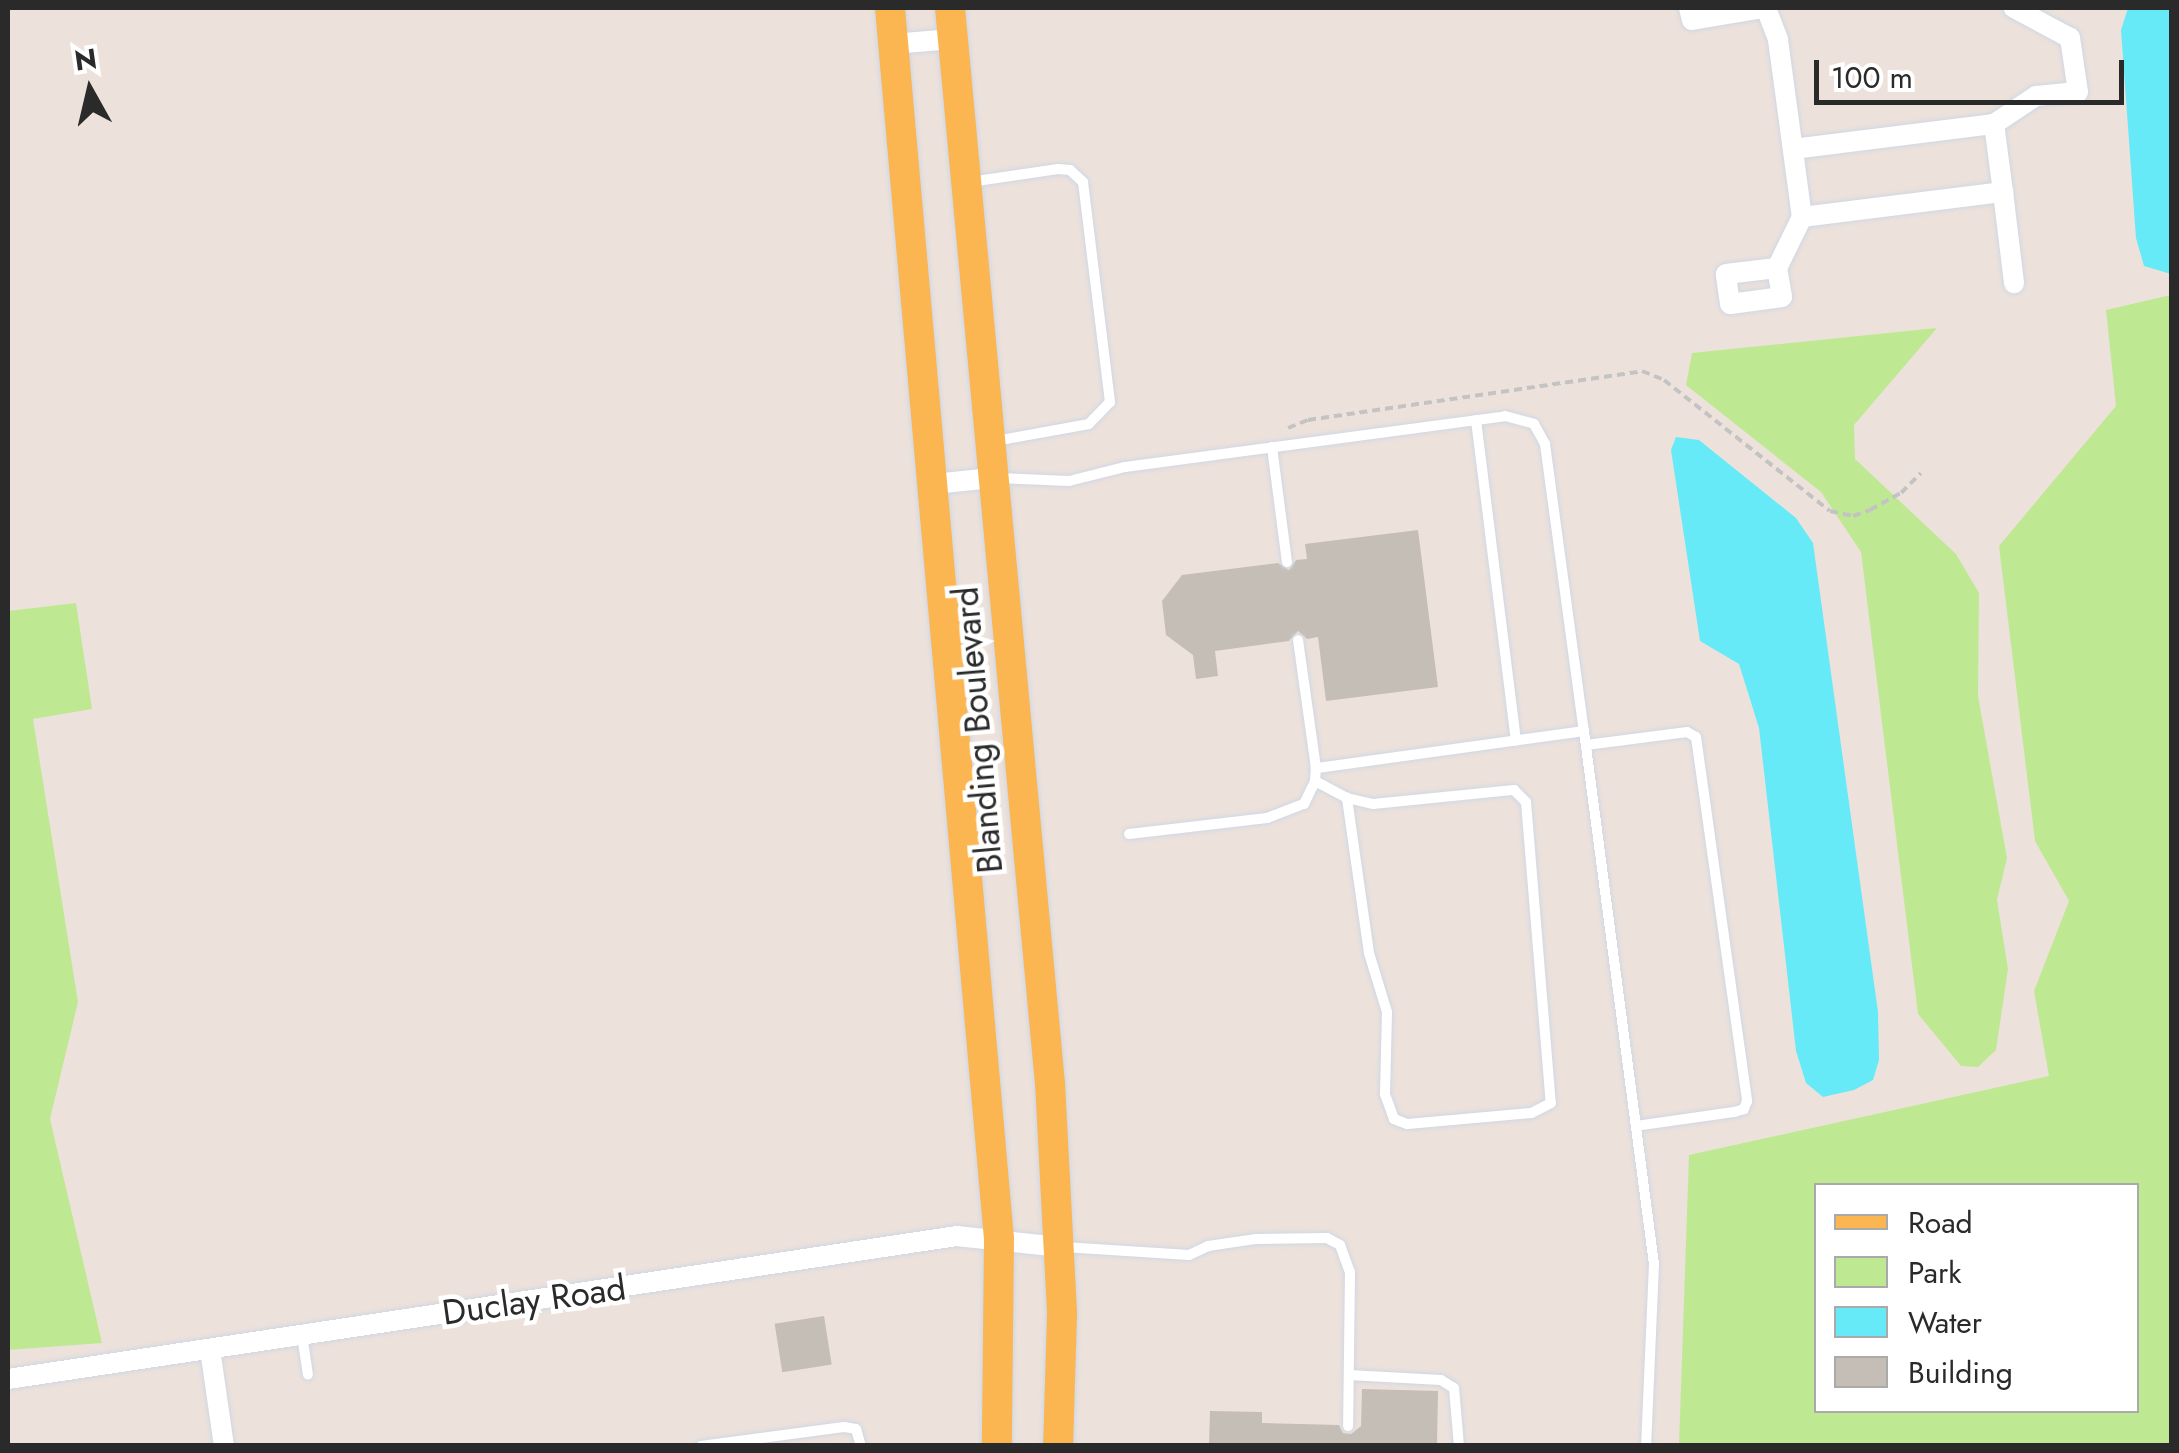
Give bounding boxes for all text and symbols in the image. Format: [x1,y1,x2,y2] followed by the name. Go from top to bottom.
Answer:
[72,38,100,82] text: N
[40,40,140,140] north arrow
[1819,40,2129,102] scale bar
[1831,56,1913,99] text: 100 m
[945,585,1011,875] street label: Blanding Boulevard
[1814,1183,2139,1413] legend
[1908,1201,1973,1244] text: Road
[1908,1251,1961,1294] text: Park
[439,1266,629,1334] street label: Duclay Road
[1908,1301,1982,1344] text: Water
[1908,1351,2013,1394] text: Building

